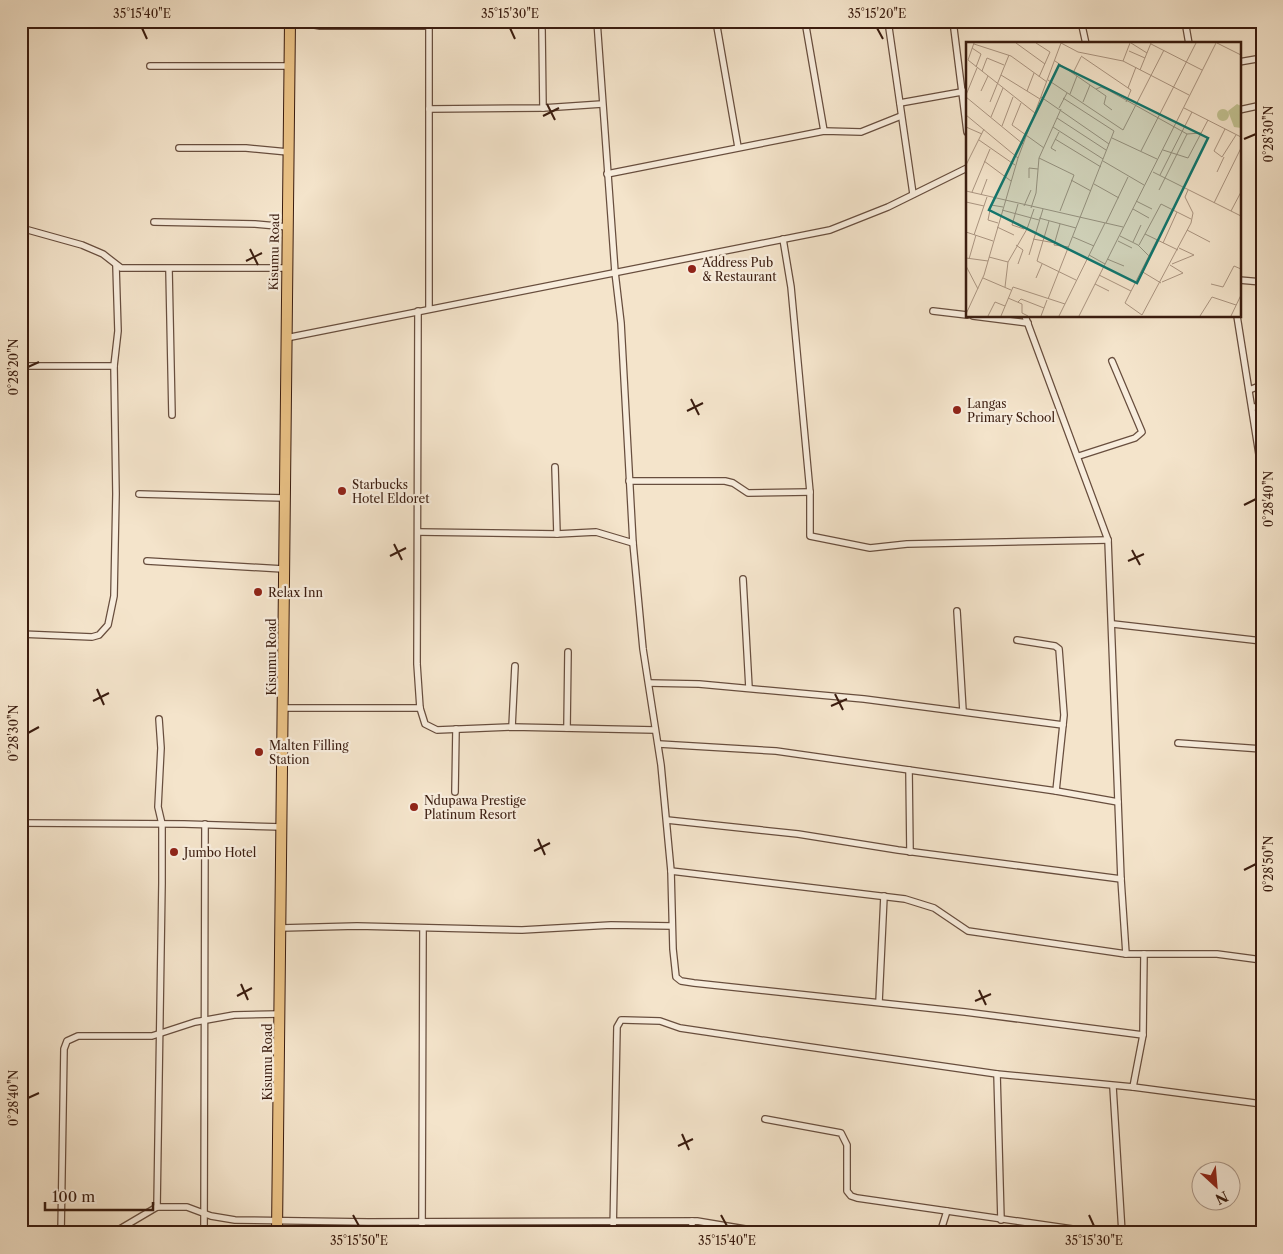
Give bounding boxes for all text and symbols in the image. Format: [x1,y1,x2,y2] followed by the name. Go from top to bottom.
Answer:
[113,6,171,21] text: 35°15'40"E
[481,6,539,21] text: 35°15'30"E
[848,6,906,21] text: 35°15'20"E
[966,42,1240,318] inset map
[1261,106,1276,162] text: 0°28'30"N
[266,213,282,291] street label: Kisumu Road
[701,255,777,284] place label: Address Pub & Restaurant
[686,263,698,275] marker: Address Pub & Restaurant
[6,338,21,396] text: 0°28'20"N
[967,396,1055,425] place label: Langas Primary School
[951,404,963,416] marker: Langas Primary School
[1261,471,1276,527] text: 0°28'40"N
[352,477,430,506] place label: Starbucks Hotel Eldoret
[336,485,348,497] marker: Starbucks Hotel Eldoret
[268,585,323,600] place label: Relax Inn
[252,586,264,598] marker: Relax Inn
[264,618,279,696] street label: Kisumu Road
[6,705,21,761] text: 0°28'30"N
[269,738,349,767] place label: Malten Filling Station
[253,746,265,758] marker: Malten Filling Station
[424,793,527,822] place label: Ndupawa Prestige Platinum Resort
[408,801,420,813] marker: Ndupawa Prestige Platinum Resort
[1261,836,1276,892] text: 0°28'50"N
[182,845,257,860] place label: Jumbo Hotel
[168,846,180,858] marker: Jumbo Hotel
[260,1023,275,1101] street label: Kisumu Road
[6,1070,21,1126] text: 0°28'40"N
[1190,1162,1240,1212] north arrow
[45,1179,152,1211] scale bar
[52,1187,95,1206] text: 100 m
[1212,1187,1231,1208] text: N
[330,1233,388,1248] text: 35°15'50"E
[698,1233,756,1248] text: 35°15'40"E
[1065,1233,1123,1248] text: 35°15'30"E

